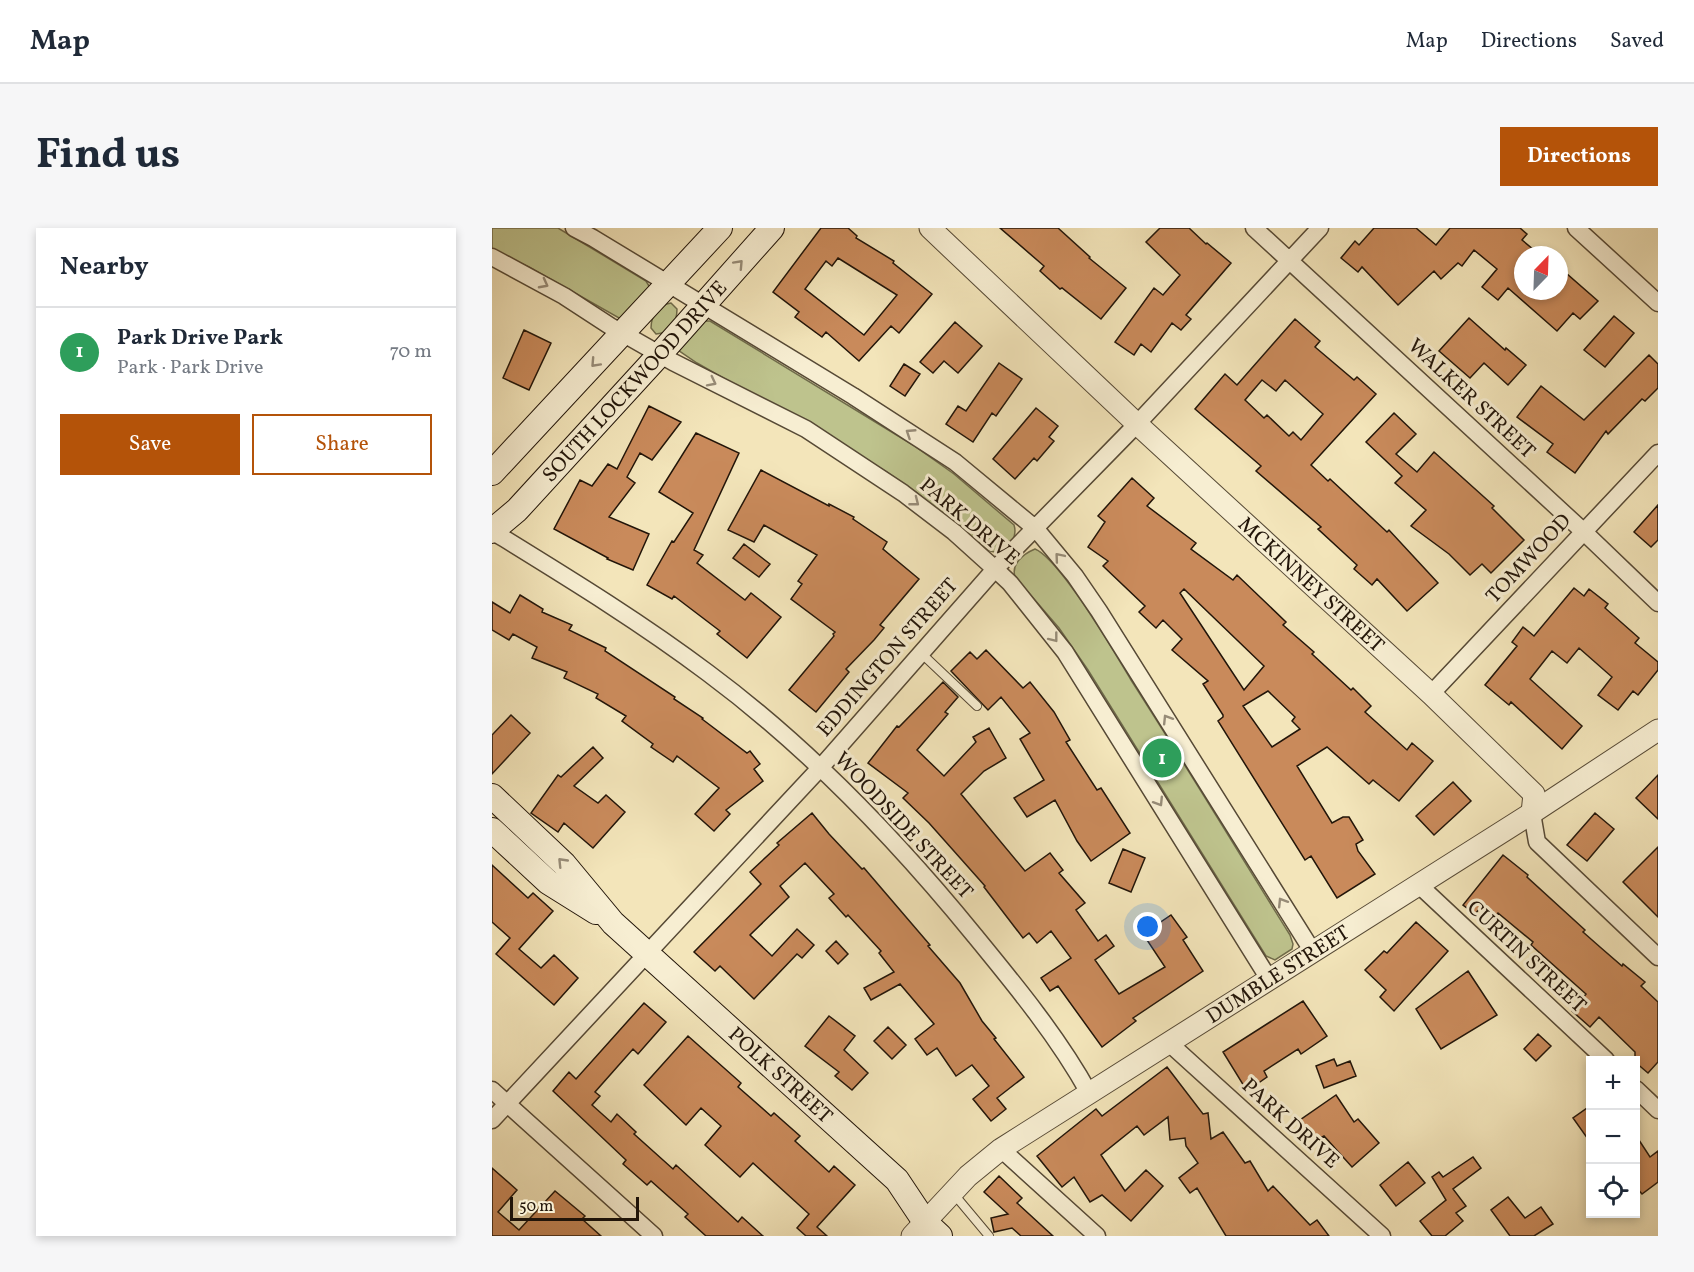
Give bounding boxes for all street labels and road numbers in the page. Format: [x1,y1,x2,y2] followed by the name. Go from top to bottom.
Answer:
[536,275,735,489] street label: SOUTH LOCKWOOD DRIVE
[1401,332,1541,466] street label: WALKER STREET
[913,472,1025,573] street label: PARK DRIVE
[1480,508,1578,610] street label: TOMWOOD
[1231,511,1390,660] street label: MCKINNEY STREET
[811,572,965,744] street label: EDDINGTON STREET
[827,746,979,906] street label: WOODSIDE STREET
[1460,894,1592,1020] street label: CURTIN STREET
[1201,919,1356,1032] street label: DUMBLE STREET
[721,1021,838,1131] street label: POLK STREET
[1235,1072,1345,1176] street label: PARK DRIVE

